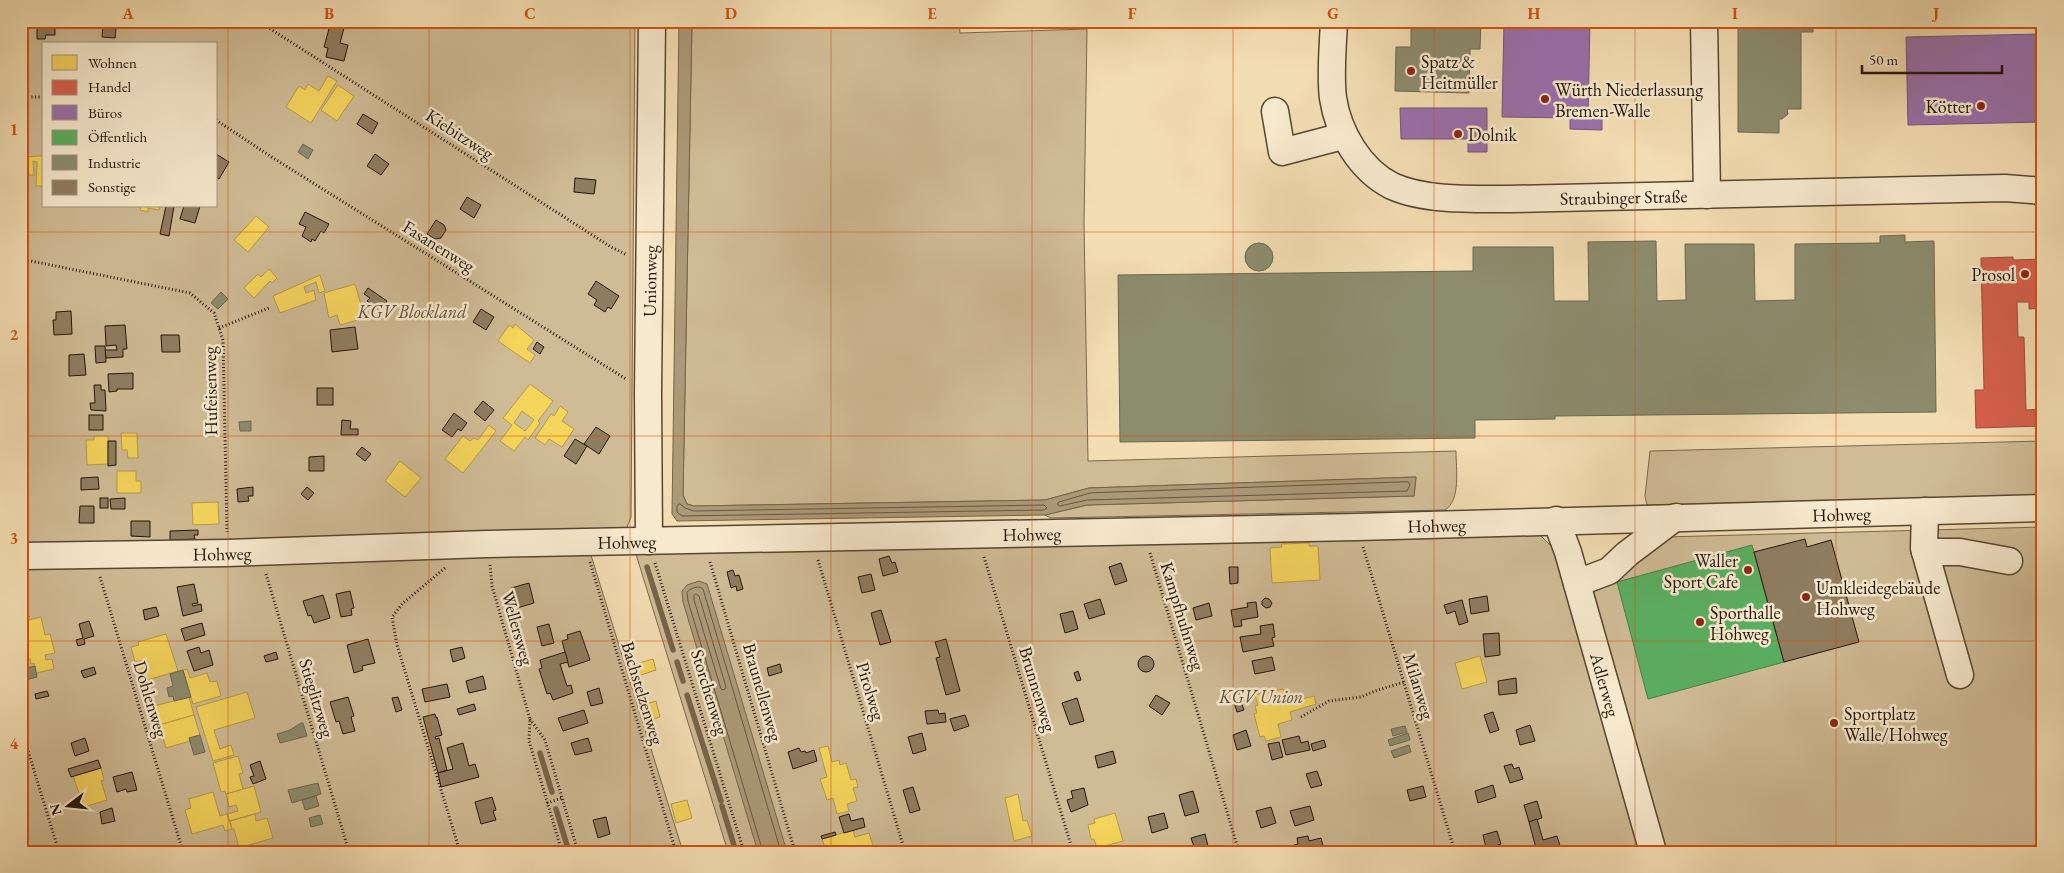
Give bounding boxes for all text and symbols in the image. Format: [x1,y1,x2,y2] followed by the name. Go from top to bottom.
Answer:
[121,3,134,24] text: A
[324,3,334,24] text: B
[524,3,536,24] text: C
[725,3,737,24] text: D
[927,3,937,24] text: E
[1128,3,1137,24] text: F
[1327,3,1339,24] text: G
[1528,3,1541,24] text: H
[1732,3,1738,24] text: I
[1931,3,1939,24] text: J
[42,42,218,208] legend
[1862,42,2002,74] scale bar
[1421,50,1498,94] place label: Spatz & Heitmüller
[1869,50,1898,69] text: 50 m
[88,53,137,72] text: Wohnen
[1405,65,1417,77] marker: Spatz & Heitmüller
[88,77,131,96] text: Handel
[1555,78,1703,122] place label: Würth Niederlassung Bremen-Walle
[1539,93,1551,105] marker: Würth Niederlassung Bremen-Walle
[1925,95,1971,118] place label: Kötter
[1975,100,1987,112] marker: Kötter
[88,103,122,122] text: Büros
[422,104,498,165] street label: Kiebitzweg
[10,119,18,140] text: 1
[1468,123,1517,146] place label: Dolnik
[88,127,148,146] text: Öffentlich
[1452,128,1464,140] marker: Dolnik
[88,153,141,172] text: Industrie
[88,177,136,196] text: Sonstige
[1559,184,1688,209] street label: Straubinger Straße
[398,215,480,277] street label: Fasanenweg
[637,245,661,317] street label: Unionweg
[1971,263,2015,286] place label: Prosol
[2019,268,2031,280] marker: Prosol
[357,300,467,323] park label: KGV Blockland
[10,324,19,345] text: 2
[198,346,222,436] street label: Hufeisenweg
[1812,501,1871,526] street label: Hohweg
[1407,512,1467,537] street label: Hohweg
[1002,521,1062,545] street label: Hohweg
[10,528,18,549] text: 3
[597,529,657,553] street label: Hohweg
[192,541,252,565] street label: Hohweg
[1664,549,1738,593] place label: Waller Sport Cafe
[1156,559,1210,673] street label: Kampfhuhnweg
[1742,564,1754,576] marker: Waller Sport Cafe
[1816,576,1940,620] place label: Umkleidegebäude Hohweg
[496,588,540,668] street label: Wellersweg
[1800,591,1812,603] marker: Umkleidegebäude Hohweg
[1710,601,1780,645] place label: Sporthalle Hohweg
[1694,616,1706,628] marker: Sporthalle Hohweg
[616,639,670,748] street label: Bachstelzenweg
[738,640,788,744] street label: Braunellenweg
[1014,644,1062,735] street label: Brunnenweg
[686,646,734,738] street label: Storchenweg
[1585,649,1626,720] street label: Adlerweg
[1398,650,1440,722] street label: Milanweg
[294,656,340,740] street label: Stieglitzweg
[129,658,174,740] street label: Dohlenweg
[851,659,891,723] street label: Pirolweg
[1218,685,1303,708] park label: KGV Union
[1844,702,1948,746] place label: Sportplatz Walle/Hohweg
[1828,717,1840,729] marker: Sportplatz Walle/Hohweg
[10,733,19,754] text: 4
[42,780,92,830] north arrow
[45,801,66,818] text: N

